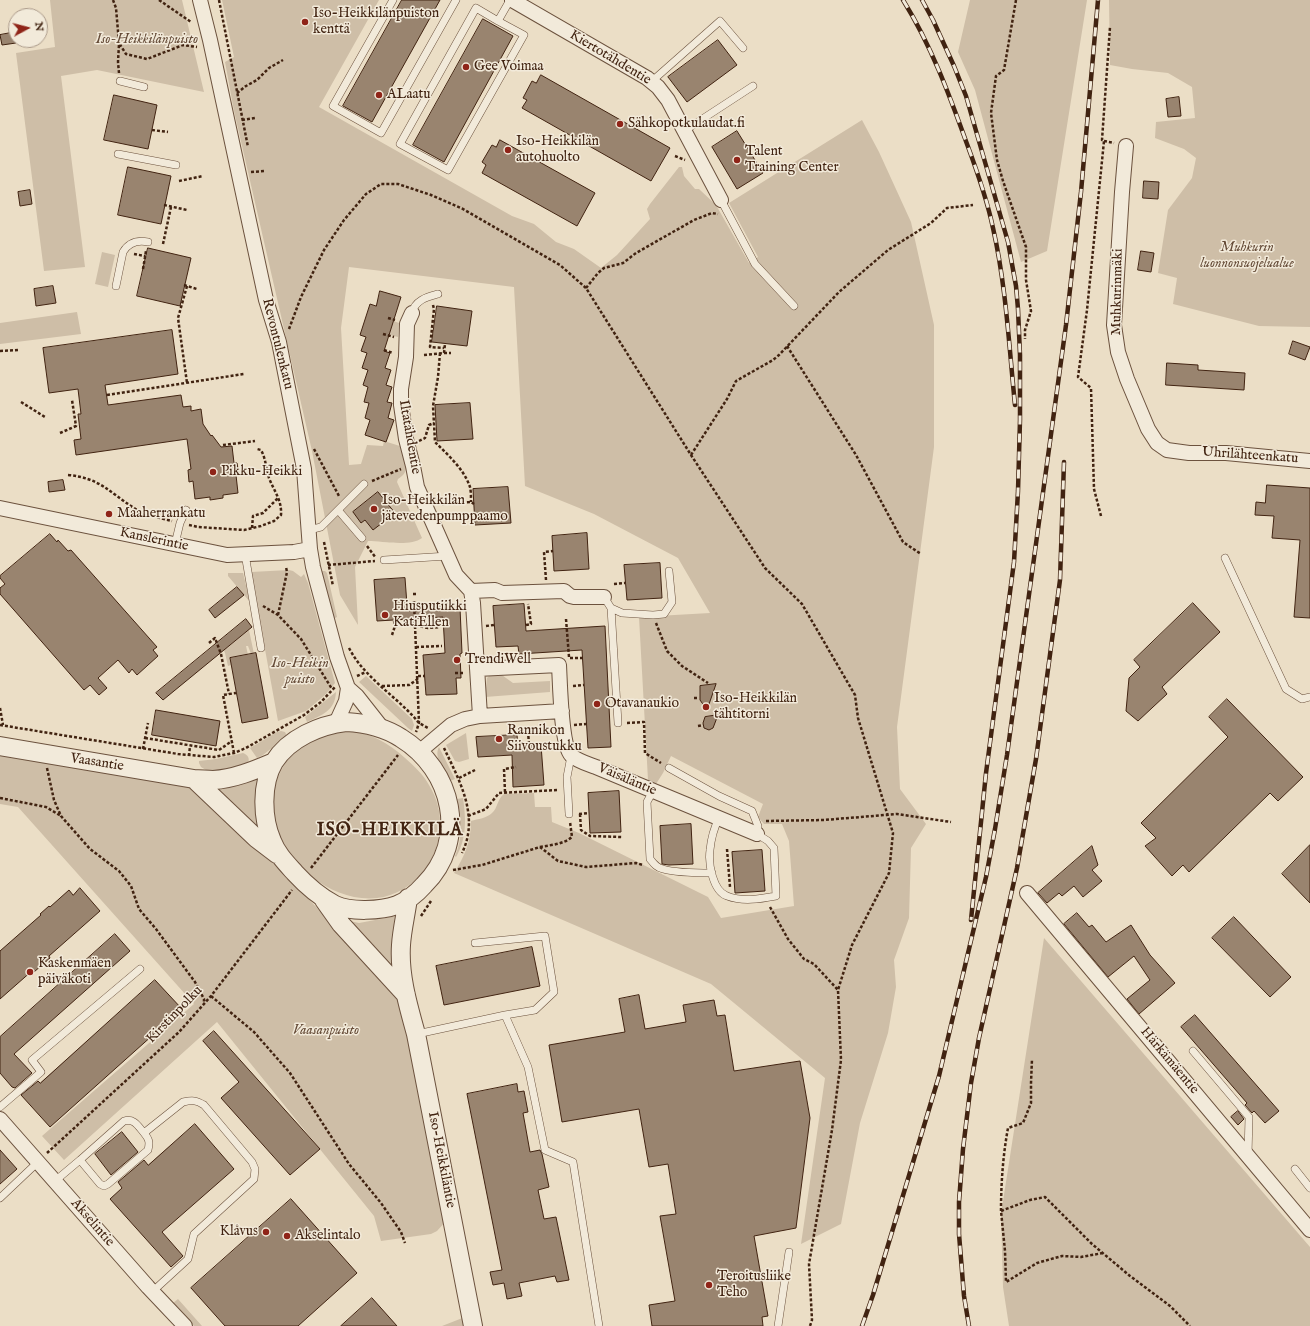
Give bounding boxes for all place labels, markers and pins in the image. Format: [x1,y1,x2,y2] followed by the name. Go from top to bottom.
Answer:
[313,6,439,38] place label: Iso-Heikkilänpuiston kenttä
[300,17,310,27] marker: Iso-Heikkilänpuiston kenttä
[474,59,544,75] place label: Gee Voimaa
[461,62,471,72] marker: Gee Voimaa
[387,87,431,103] place label: ALaatu
[374,90,384,100] marker: ALaatu
[628,116,745,132] place label: Sähkopotkulaudat.fi
[615,119,625,129] marker: Sähkopotkulaudat.fi
[516,134,599,166] place label: Iso-Heikkilän autohuolto
[745,144,839,176] place label: Talent Training Center
[503,145,513,155] marker: Iso-Heikkilän autohuolto
[732,155,742,165] marker: Talent Training Center
[221,464,302,480] place label: Pikku-Heikki
[208,467,218,477] marker: Pikku-Heikki
[382,493,508,526] place label: Iso-Heikkilän jätevedenpumppaamo
[369,504,379,514] marker: Iso-Heikkilän jätevedenpumppaamo
[117,506,205,522] place label: Maaherrankatu
[104,509,114,519] marker: Maaherrankatu
[393,599,467,632] place label: Hiusputiikki KatiEllen
[380,610,390,620] marker: Hiusputiikki KatiEllen
[465,652,531,668] place label: TrendiWell
[452,655,462,665] marker: TrendiWell
[714,691,797,724] place label: Iso-Heikkilän tähtitorni
[605,696,679,712] place label: Otavanaukio
[592,699,602,709] marker: Otavanaukio
[701,702,711,712] marker: Iso-Heikkilän tähtitorni
[507,723,582,756] place label: Rannikon Siivoustukku
[494,734,504,744] marker: Rannikon Siivoustukku
[38,956,111,988] place label: Kaskenmäen päiväkoti
[25,967,35,977] marker: Kaskenmäen päiväkoti
[220,1224,258,1240] place label: Klåvus
[261,1227,271,1237] marker: Klåvus
[295,1228,360,1244] place label: Akselintalo
[282,1231,292,1241] marker: Akselintalo
[717,1269,791,1302] place label: Teroitusliike Teho
[704,1280,714,1290] marker: Teroitusliike Teho

